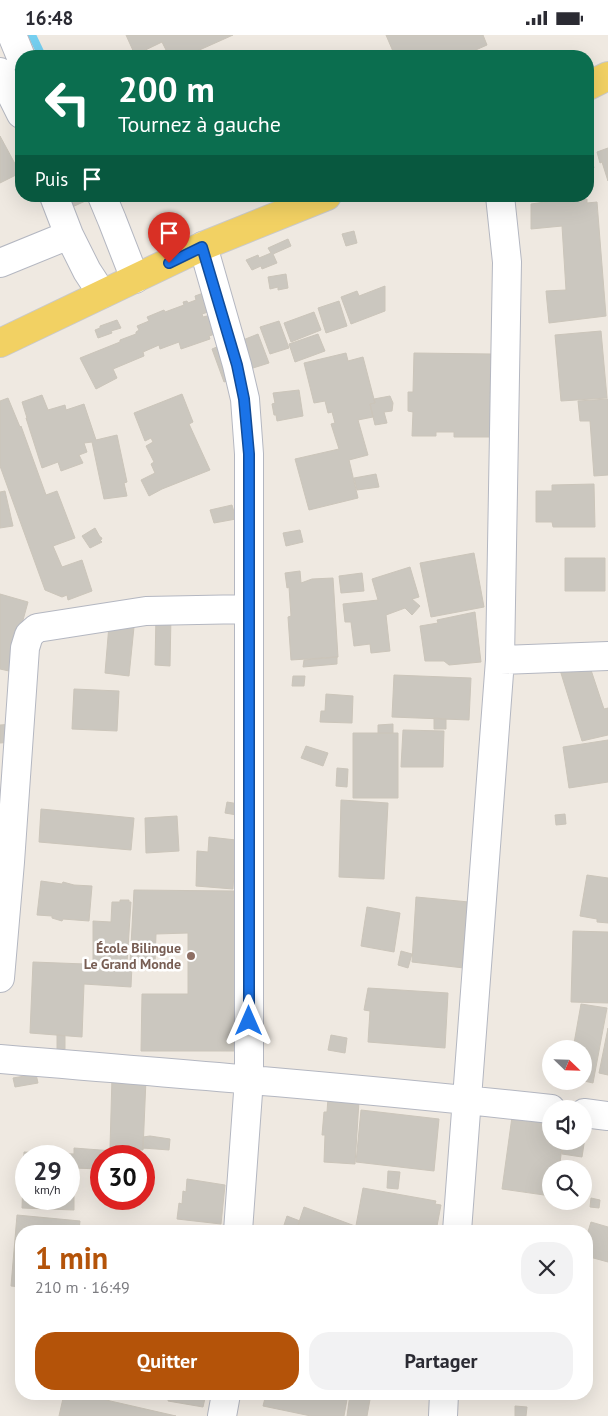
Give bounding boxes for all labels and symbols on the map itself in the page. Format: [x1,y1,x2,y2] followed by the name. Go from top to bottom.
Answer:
[148,212,190,263] pin
[84,939,181,973] place label: École Bilingue Le Grand Monde
[185,950,197,962] marker: École Bilingue Le Grand Monde
[222,994,274,1046] position arrow
[542,1040,592,1090] north arrow
[90,1145,155,1210] speed limit sign: 30

